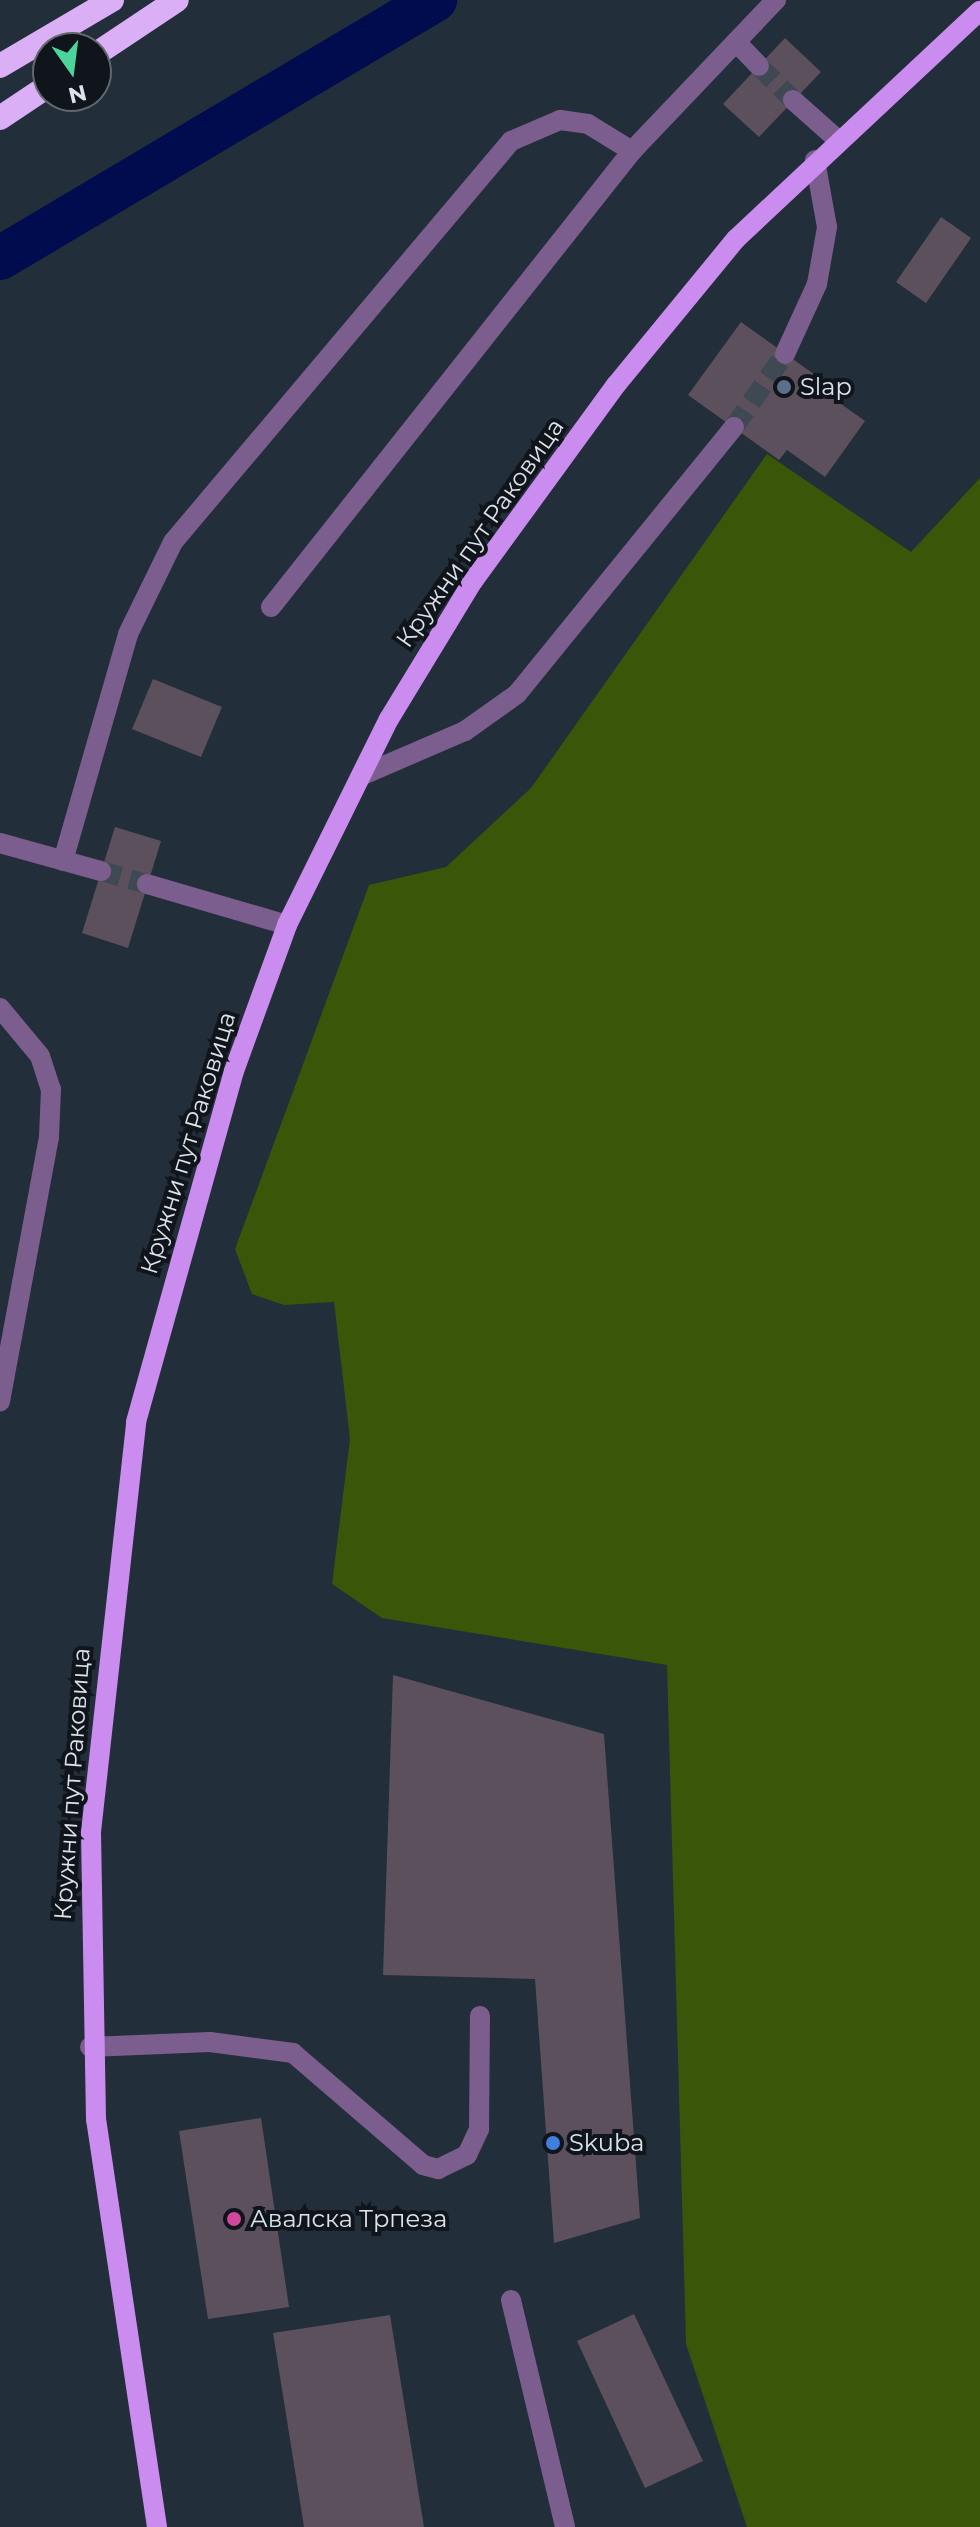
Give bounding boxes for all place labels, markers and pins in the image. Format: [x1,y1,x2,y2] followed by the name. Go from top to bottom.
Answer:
[800,373,852,401] place label: Slap
[775,378,793,396] marker: Slap
[569,2129,644,2157] place label: Skuba
[544,2134,562,2152] marker: Skuba
[250,2205,447,2233] place label: Авалска Трпеза
[225,2210,243,2228] marker: Авалска Трпеза

